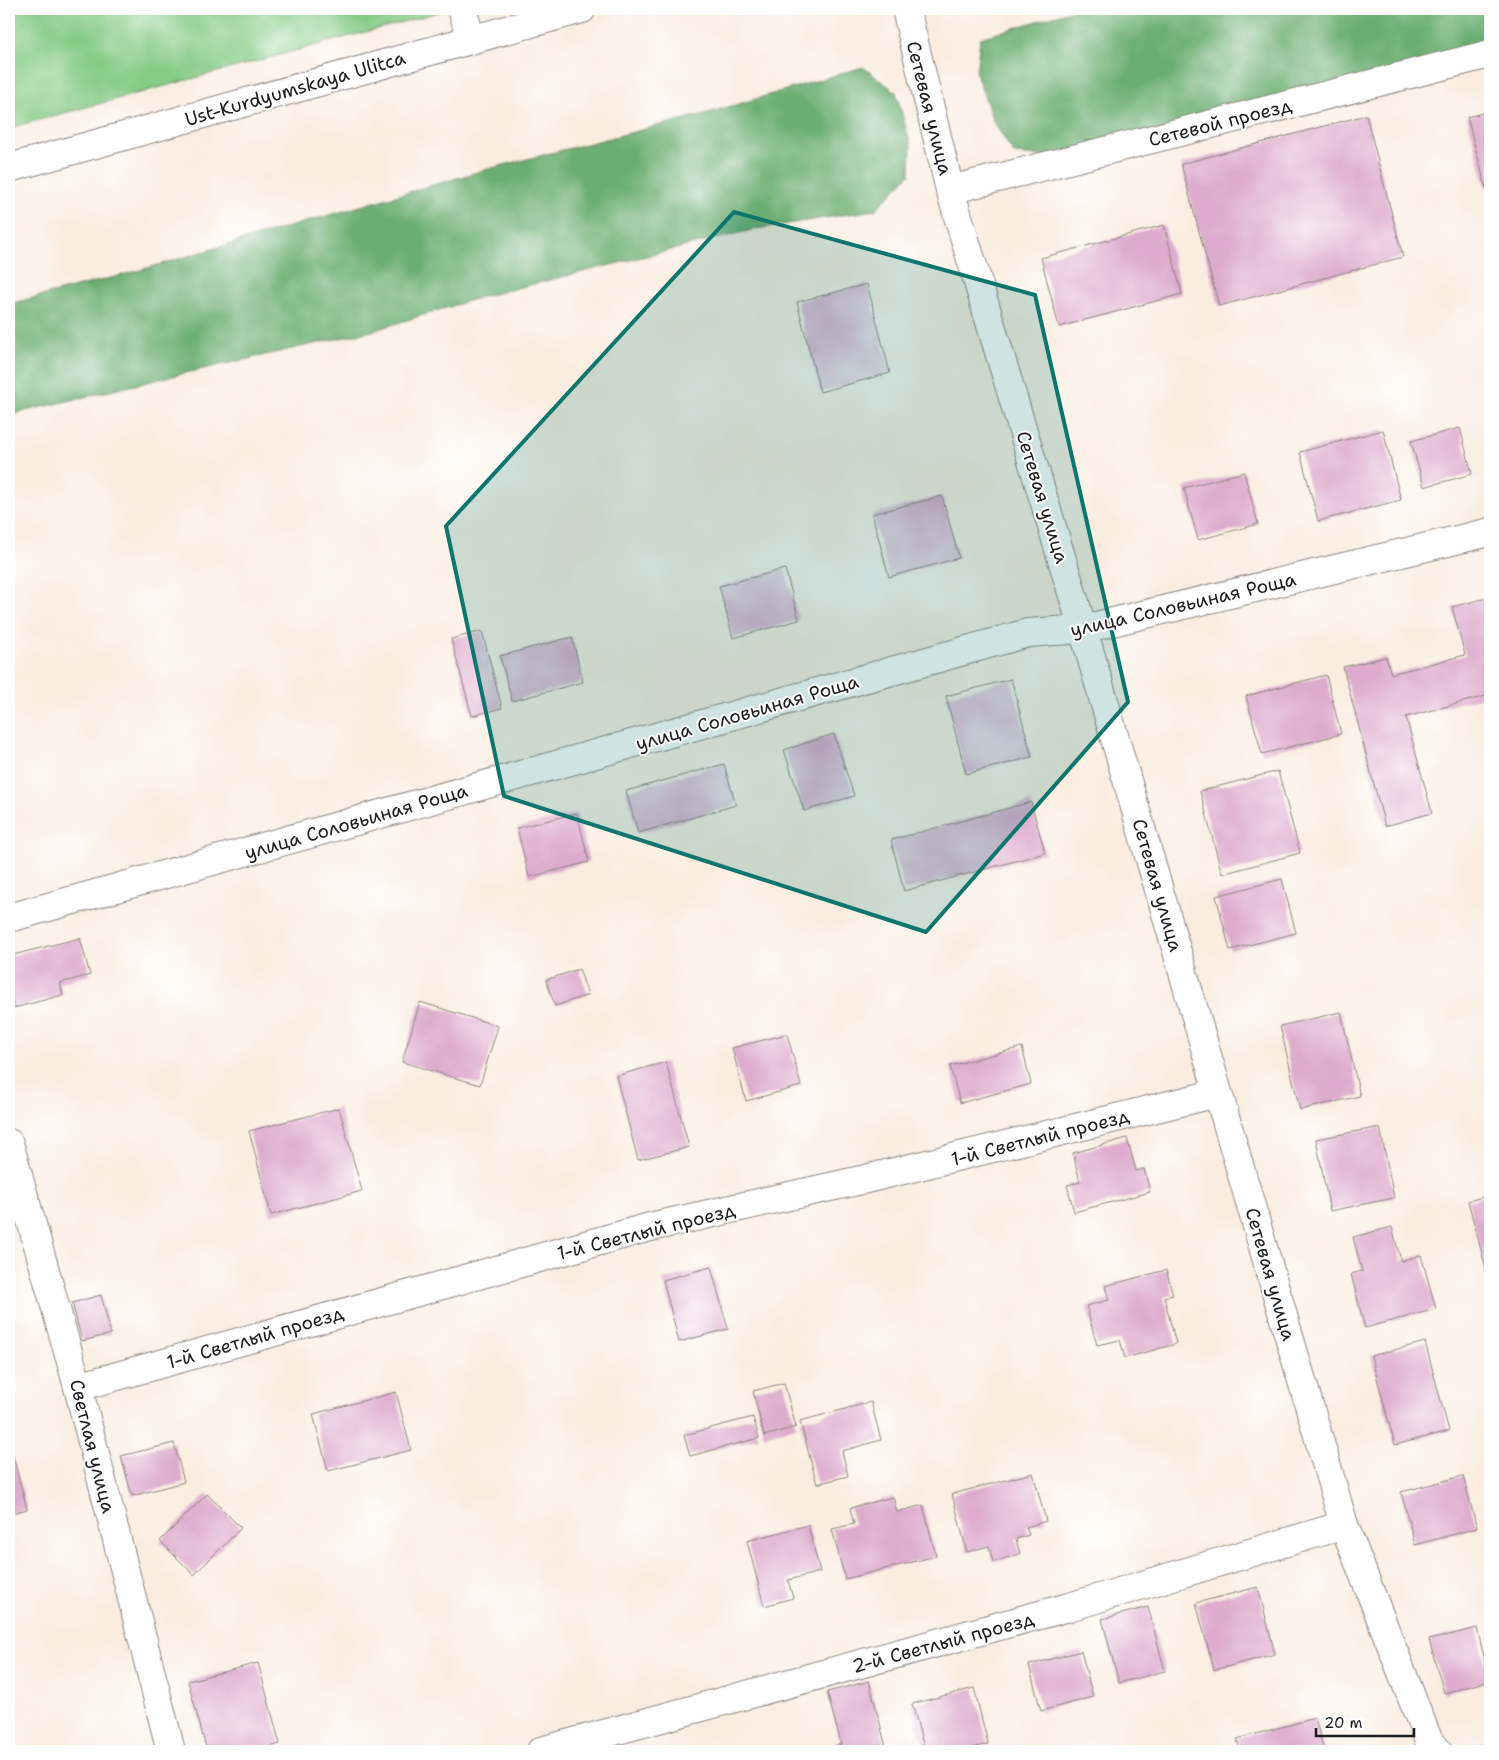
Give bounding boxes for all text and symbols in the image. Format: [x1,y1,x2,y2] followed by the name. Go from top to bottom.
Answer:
[901,39,958,178] street label: Сетевая улица
[182,45,409,132] street label: Ust-Kurdyumskaya Ulitca
[1146,93,1294,152] street label: Сетевой проезд
[1011,428,1075,567] street label: Сетевая улица
[1068,566,1299,643] street label: улица Соловьиная Роща
[633,669,862,756] street label: улица Соловьиная Роща
[242,778,471,865] street label: улица Соловьиная Роща
[1127,816,1188,955] street label: Сетевая улица
[948,1103,1132,1172] street label: 1-й Светлый проезд
[554,1197,738,1266] street label: 1-й Светлый проезд
[1240,1205,1301,1344] street label: Сетевая улица
[164,1300,346,1375] street label: 1-й Светлый проезд
[64,1377,121,1516] street label: Светлая улица
[849,1606,1037,1679] street label: 2-й Светлый проезд
[1316,1705,1414,1737] scale bar
[1324,1713,1363,1733] text: 20 m

